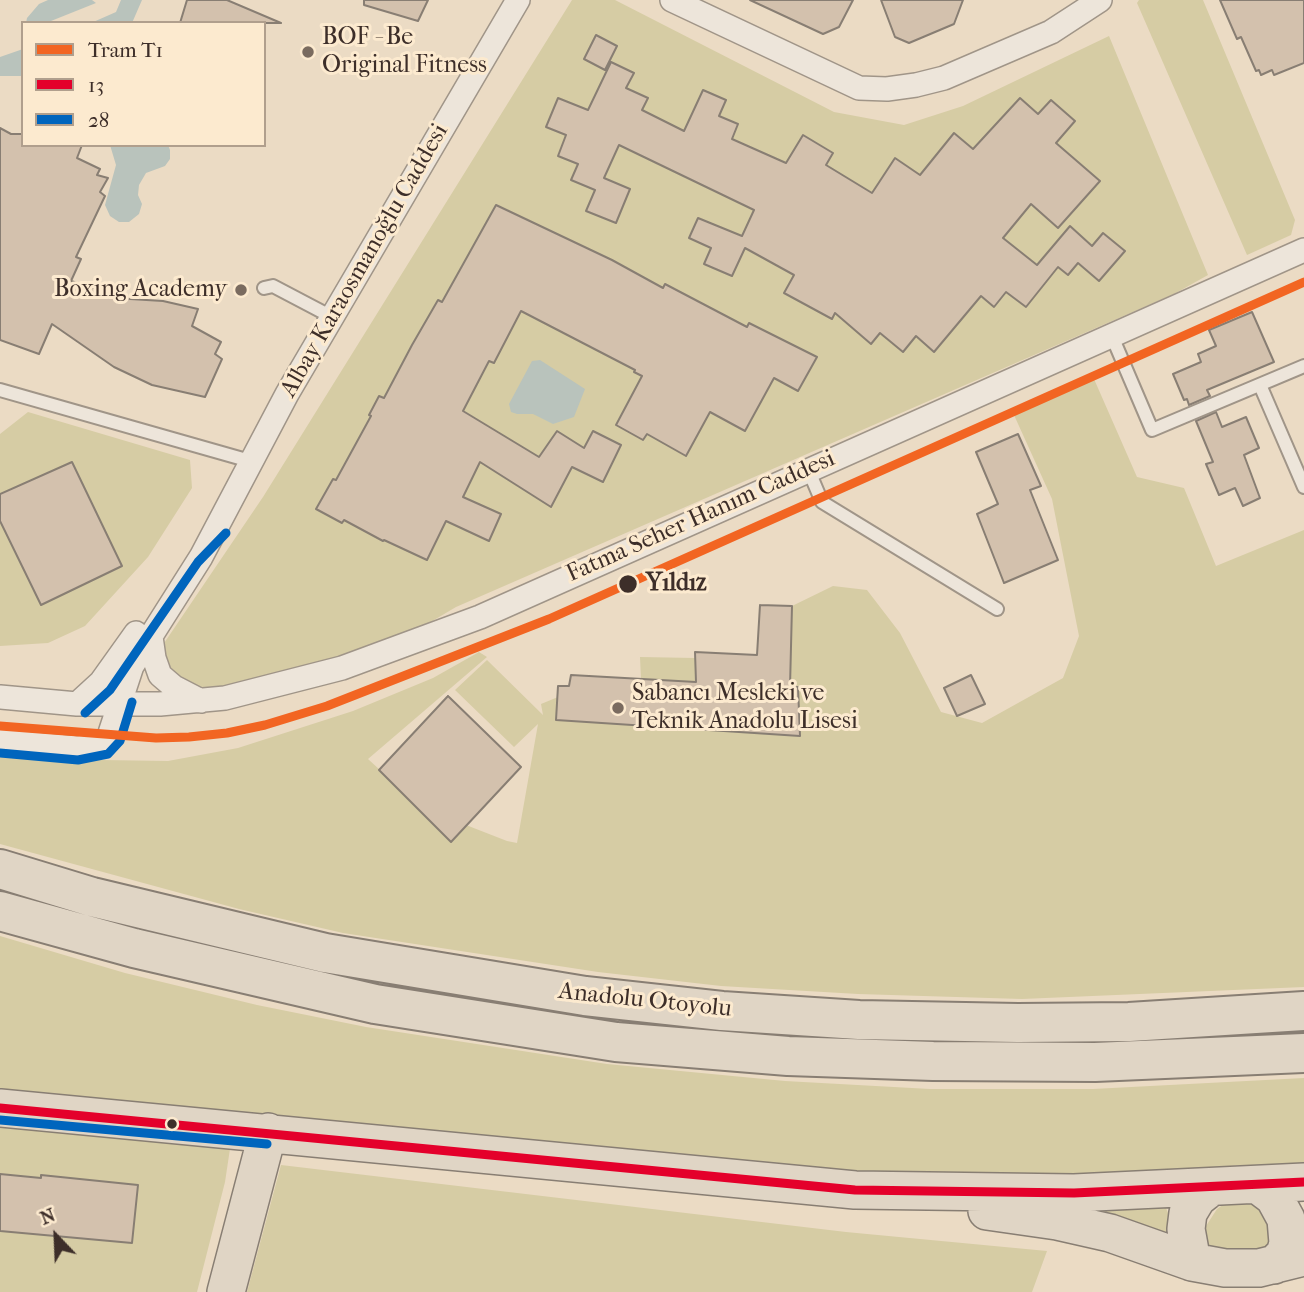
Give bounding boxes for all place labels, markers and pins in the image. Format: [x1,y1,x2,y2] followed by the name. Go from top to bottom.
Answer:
[322,24,487,80] place label: BOF - Be Original Fitness
[300,44,316,60] marker: BOF - Be Original Fitness
[54,276,227,304] place label: Boxing Academy
[233,282,249,298] marker: Boxing Academy
[646,570,707,598] place label: Yıldız
[617,573,639,595] marker: Yıldız
[632,680,858,736] place label: Sabancı Mesleki ve Teknik Anadolu Lisesi
[610,700,626,716] marker: Sabancı Mesleki ve Teknik Anadolu Lisesi
[165,1117,179,1131] unlabelled marker

